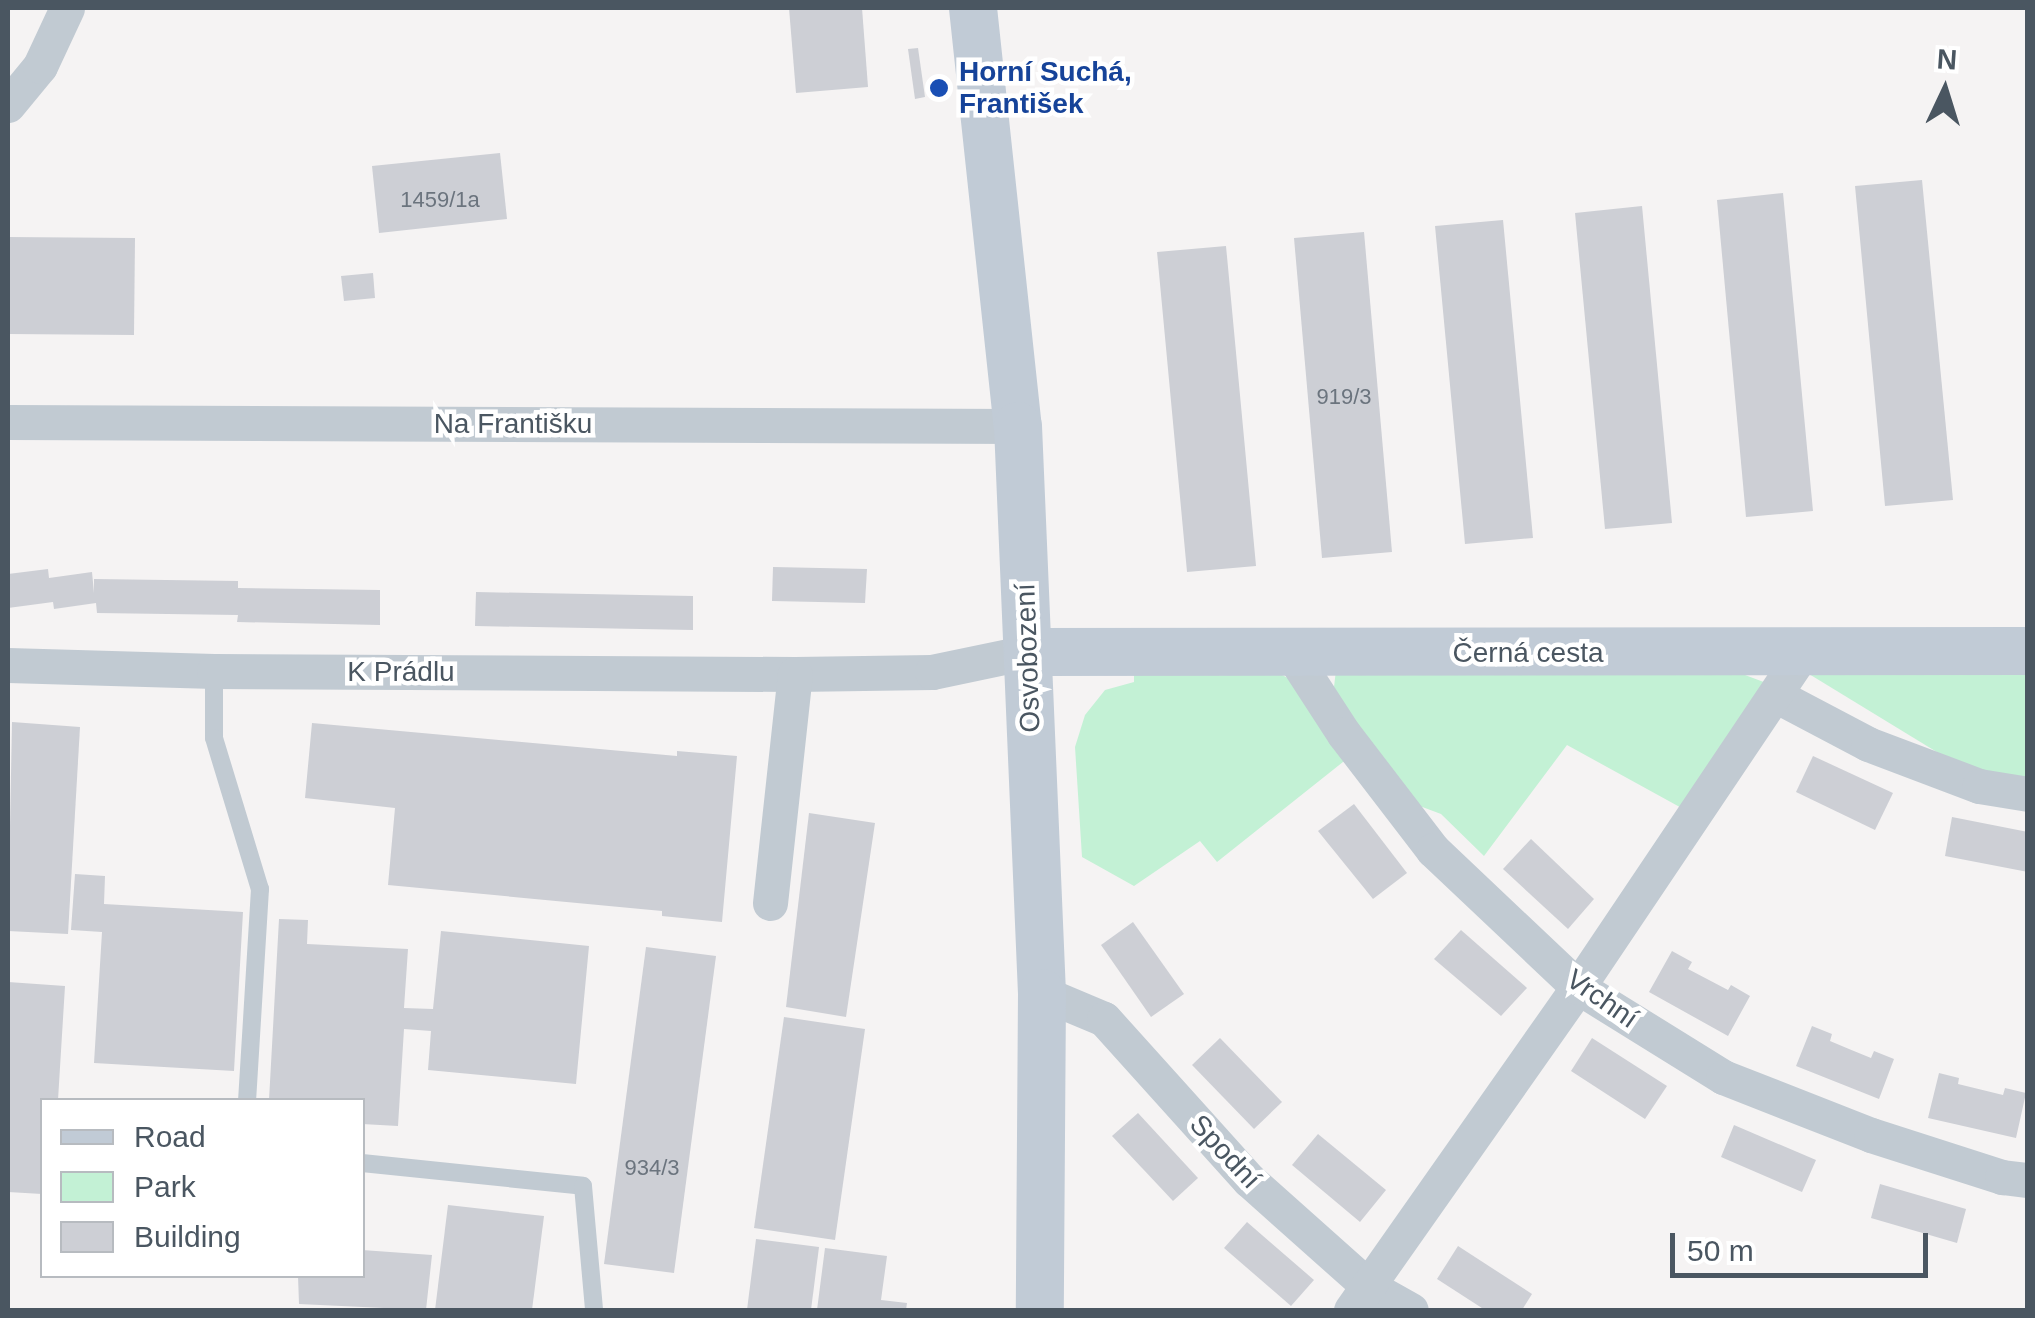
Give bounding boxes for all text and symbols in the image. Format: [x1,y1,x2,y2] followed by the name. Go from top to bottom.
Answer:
[1895,40,1995,140] north arrow
[1936,43,1958,76] text: N
[959,55,1132,121] place label: Horní Suchá, František
[928,77,950,99] marker: Horní Suchá, František
[400,187,480,213] house number: 1459/1a
[1316,384,1372,410] house number: 919/3
[434,407,592,441] street label: Na Františku
[1009,583,1047,733] street label: Osvobození
[1453,636,1603,670] street label: Černá cesta
[347,655,455,689] street label: K Prádlu
[1560,962,1644,1036] street label: Vrchní
[40,1098,365,1278] legend
[1182,1108,1268,1196] street label: Spodní
[134,1120,206,1153] text: Road
[624,1155,680,1181] house number: 934/3
[134,1170,196,1203] text: Park
[1675,1213,1932,1275] scale bar
[134,1220,241,1253] text: Building
[1687,1234,1754,1267] text: 50 m

